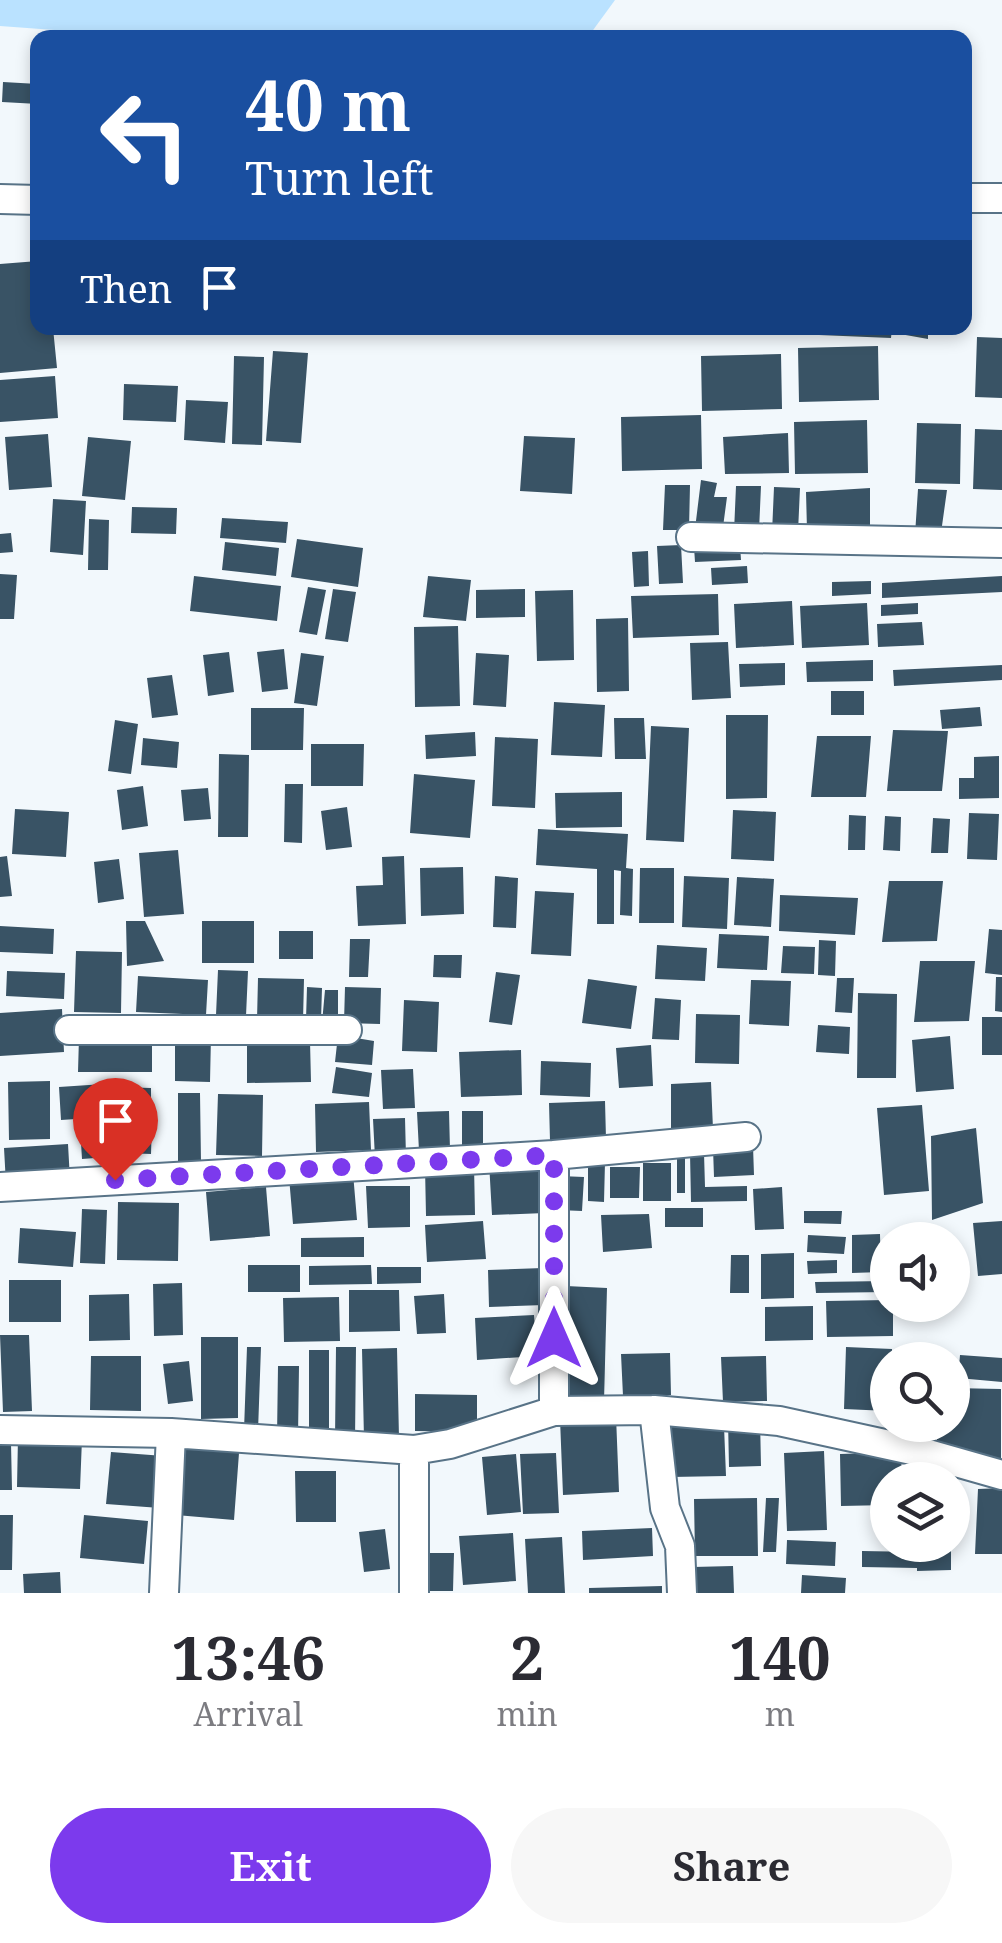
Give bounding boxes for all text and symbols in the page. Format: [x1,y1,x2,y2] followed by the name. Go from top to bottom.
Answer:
[245,56,411,152] text: 40 m
[80,70,210,200] icon: left
[245,147,434,208] text: Turn left
[192,260,247,315] icon: arrive
[80,262,172,314] text: Then
[73,1078,158,1181] pin
[88,1093,143,1148] icon: arrive
[870,1222,970,1562] map controls
[870,1222,970,1322] button: sound
[502,1286,606,1390] position arrow
[870,1342,970,1442] button: search
[870,1462,970,1562] button: layers
[171,1616,325,1698] text: 13:46
[510,1616,544,1698] text: 2
[729,1616,831,1698] text: 140
[194,1692,303,1735] text: Arrival
[497,1692,558,1735] text: min
[765,1692,795,1735] text: m
[50,1808,491,1923] button: Exit
[511,1808,952,1923] button: Share

